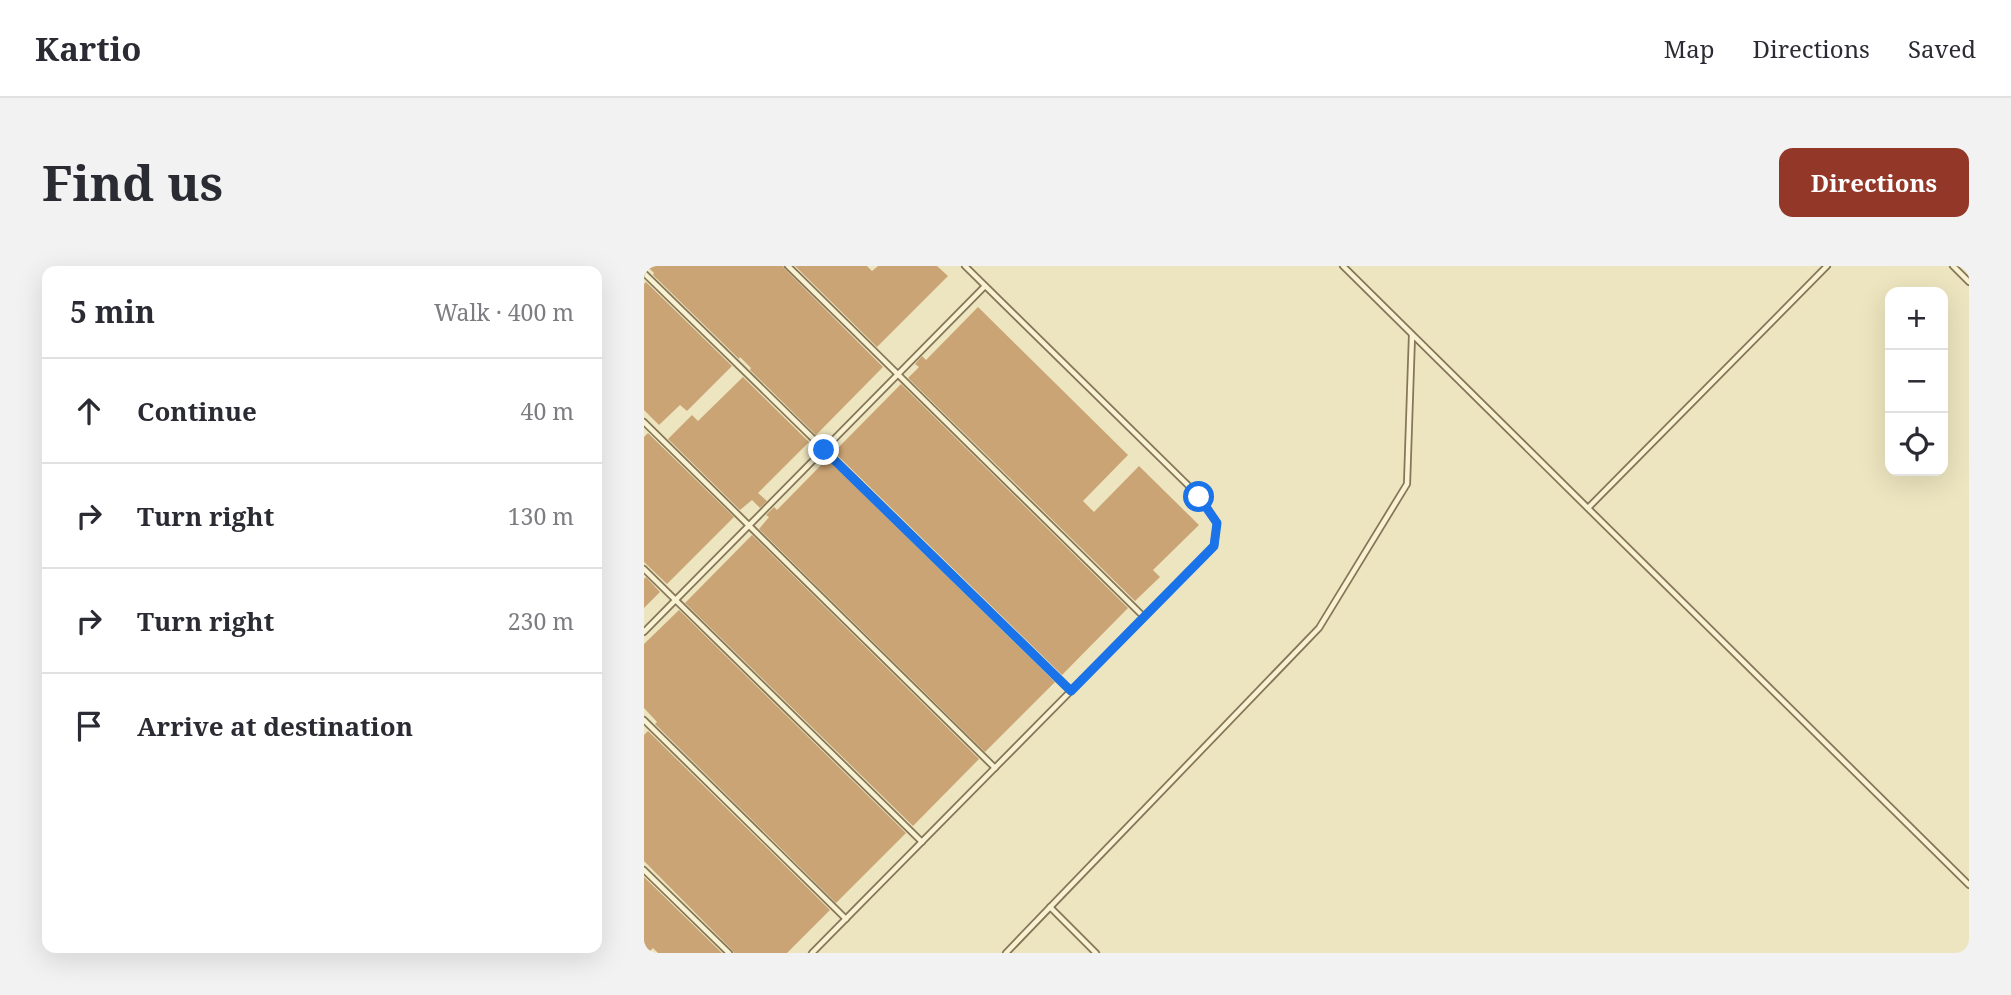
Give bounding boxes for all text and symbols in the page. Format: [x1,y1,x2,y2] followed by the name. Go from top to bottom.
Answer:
[35,26,142,71] text: Kartio
[1664,32,1715,65] text: Map
[1753,32,1870,65] text: Directions
[1908,32,1976,65] text: Saved
[1779,148,1969,217] button: Directions
[42,149,223,215] text: Find us
[1885,287,1948,476] map controls
[1885,287,1948,350] button: +
[70,291,155,332] text: 5 min
[434,296,574,328] text: Walk · 400 m
[1885,350,1948,413] button: −
[70,392,108,430] icon: ahead
[137,393,257,429] text: Continue
[521,395,574,427] text: 40 m
[1885,413,1948,476] button: locate
[808,434,839,465] route end
[1183,481,1214,512] route start
[70,497,108,535] icon: right
[137,498,274,534] text: Turn right
[508,500,574,532] text: 130 m
[70,602,108,640] icon: right
[137,603,274,639] text: Turn right
[508,605,574,637] text: 230 m
[70,707,108,745] icon: arrive
[137,708,413,744] text: Arrive at destination

